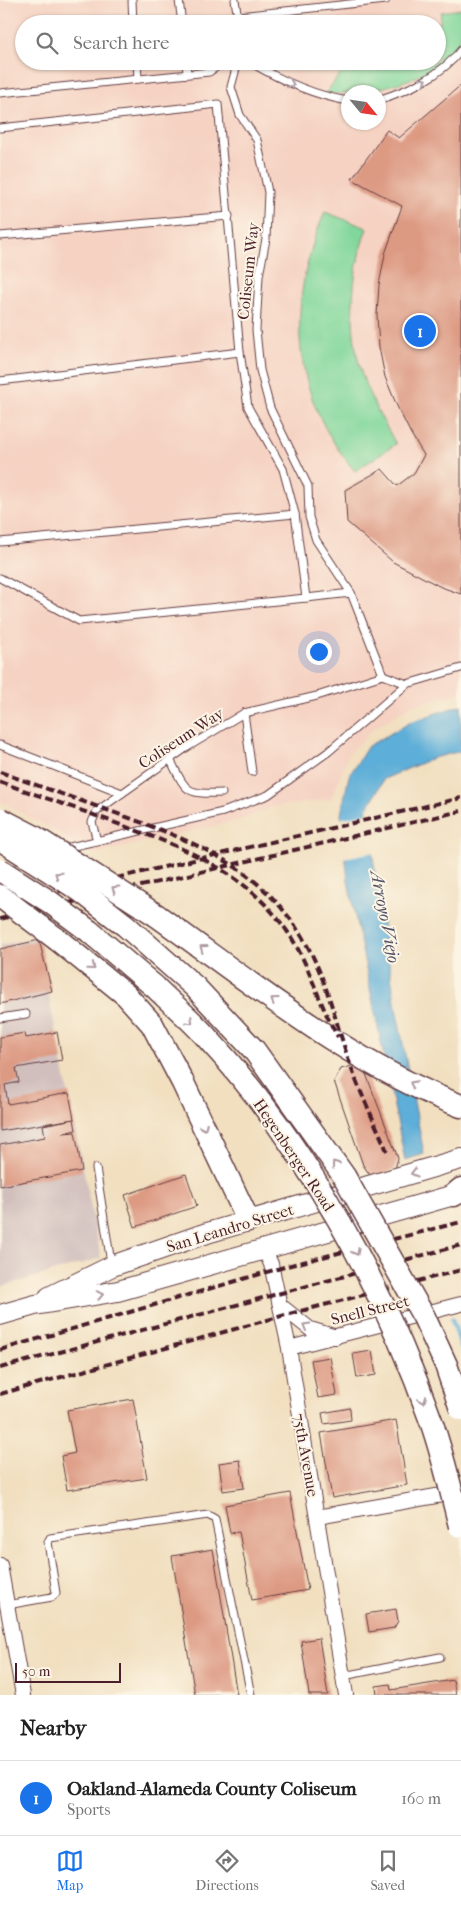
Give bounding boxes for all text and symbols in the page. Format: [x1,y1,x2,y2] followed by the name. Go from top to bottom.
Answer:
[15,15,446,70] search box
[33,29,61,57] icon: search
[73,32,169,54] text: Search here
[286,77,295,88] one-way arrow
[418,78,427,88] one-way arrow
[341,85,386,130] north arrow
[233,221,263,321] street label: Coliseum Way
[404,312,436,350] pin: 1
[306,639,332,665] your location
[135,703,228,773] street label: Coliseum Way
[365,867,404,965] water label: Arroyo Viejo
[54,872,63,881] one-way arrow
[111,886,120,896] one-way arrow
[199,945,209,954] one-way arrow
[87,962,96,971] one-way arrow
[271,996,280,1006] one-way arrow
[184,1015,193,1024] one-way arrow
[409,1080,418,1090] one-way arrow
[249,1095,339,1215] street label: Hegenberger Road
[198,1122,208,1131] one-way arrow
[332,1160,341,1170] one-way arrow
[410,1167,419,1177] one-way arrow
[164,1200,296,1256] street label: San Leandro Street
[349,1247,359,1256] one-way arrow
[96,1290,104,1301] one-way arrow
[329,1291,411,1329] street label: Snell Street
[302,1322,311,1332] one-way arrow
[417,1395,427,1403] one-way arrow
[289,1412,323,1498] street label: 75th Avenue
[15,1660,121,1683] scale bar
[22,1663,50,1680] text: 50 m
[20,1716,86,1740] text: Nearby
[67,1778,357,1800] text: Oakland-Alameda County Coliseum
[33,1789,39,1808] text: 1
[401,1789,441,1808] text: 160 m
[67,1800,110,1819] text: Sports
[56,1847,84,1894] tab: Map
[196,1847,259,1894] tab: Directions
[370,1847,405,1894] tab: Saved

